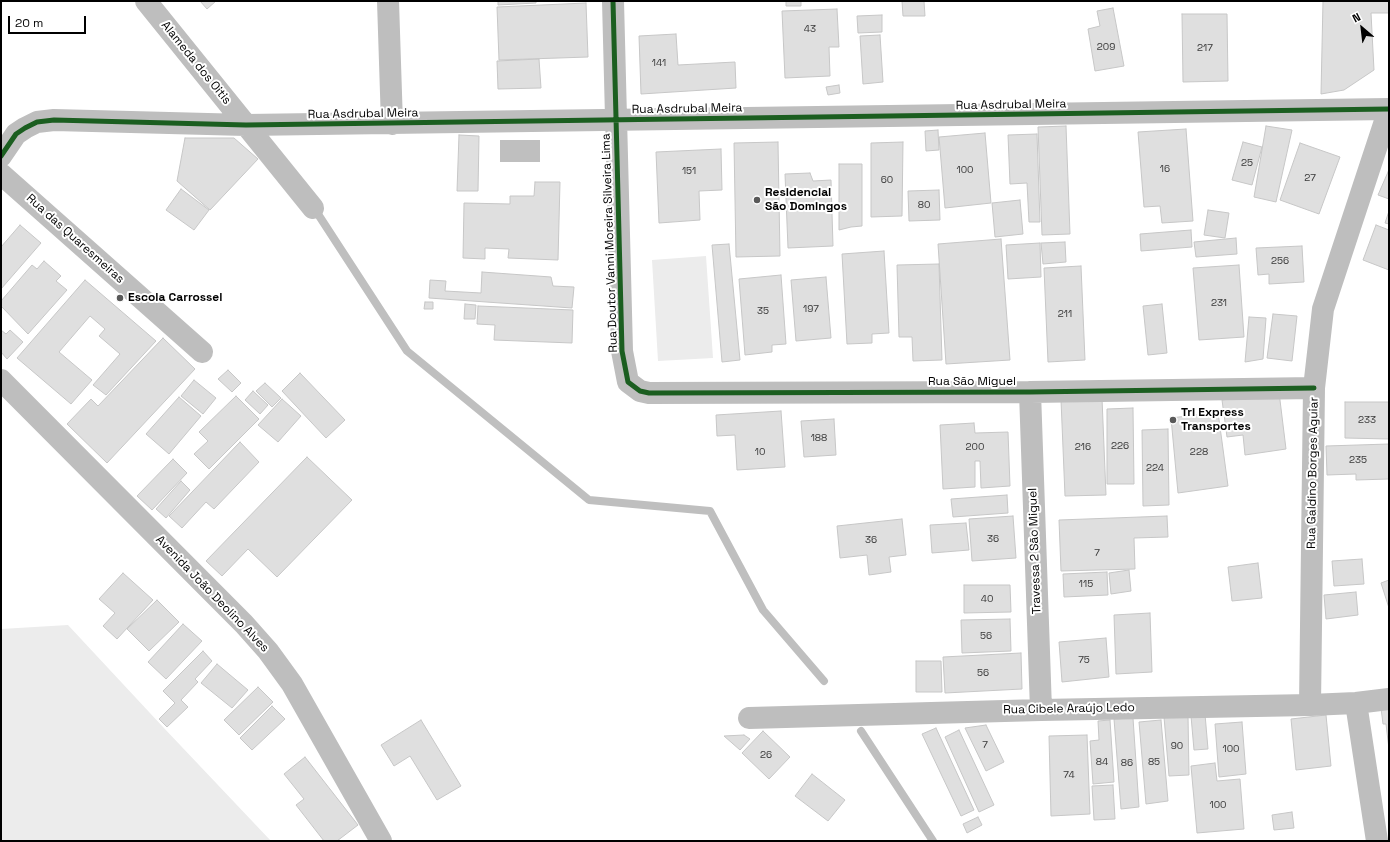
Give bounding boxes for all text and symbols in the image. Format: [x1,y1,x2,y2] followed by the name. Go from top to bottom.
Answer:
[10,8,88,34] scale bar
[1342,8,1382,48] north arrow
[1350,9,1363,25] text: N
[15,15,43,31] text: 20 m
[158,19,234,107] street label: Alameda dos Oitis
[804,23,816,35] house number: 43
[1097,41,1115,53] house number: 209
[1197,42,1213,54] house number: 217
[652,57,666,69] house number: 141
[956,97,1066,113] street label: Rua Asdrubal Meira
[632,101,742,117] street label: Rua Asdrubal Meira
[308,106,418,122] street label: Rua Asdrubal Meira
[599,133,621,353] street label: Rua Doutor Vanni Moreira Silveira Lima
[1241,157,1253,169] house number: 25
[1160,163,1170,175] house number: 16
[957,164,973,176] house number: 100
[682,165,696,177] house number: 151
[1304,172,1316,184] house number: 27
[881,174,893,186] house number: 60
[765,186,847,214] place label: Residencial São Domingos
[23,191,127,287] street label: Rua das Quaresmeiras
[752,195,762,205] marker: Residencial São Domingos
[918,199,930,211] house number: 80
[1271,255,1289,267] house number: 256
[128,291,222,305] place label: Escola Carrossel
[115,293,125,303] marker: Escola Carrossel
[1211,297,1227,309] house number: 231
[803,303,819,315] house number: 197
[757,305,769,317] house number: 35
[1058,308,1072,320] house number: 211
[928,375,1016,389] street label: Rua São Miguel
[1304,397,1322,549] street label: Rua Galdino Borges Aguiar
[1181,406,1251,434] place label: Tri Express Transportes
[1358,414,1376,426] house number: 233
[1168,415,1178,425] marker: Tri Express Transportes
[811,432,827,444] house number: 188
[1111,440,1129,452] house number: 226
[966,441,984,453] house number: 200
[1075,441,1091,453] house number: 216
[755,446,765,458] house number: 10
[1190,446,1208,458] house number: 228
[1349,454,1367,466] house number: 235
[1146,462,1164,474] house number: 224
[1026,488,1044,614] street label: Travessa 2 São Miguel
[152,533,272,655] street label: Avenida João Deolino Alves
[987,533,999,545] house number: 36
[865,534,877,546] house number: 36
[1094,547,1100,559] house number: 7
[1079,578,1093,590] house number: 115
[981,593,993,605] house number: 40
[980,630,992,642] house number: 56
[1078,654,1090,666] house number: 75
[977,667,989,679] house number: 56
[1003,701,1135,717] street label: Rua Cibele Araújo Ledo
[982,739,988,751] house number: 7
[1171,740,1183,752] house number: 90
[1223,743,1239,755] house number: 100
[760,749,772,761] house number: 26
[1096,756,1108,768] house number: 84
[1148,756,1160,768] house number: 85
[1121,757,1133,769] house number: 86
[1063,769,1075,781] house number: 74
[1210,799,1226,811] house number: 100

